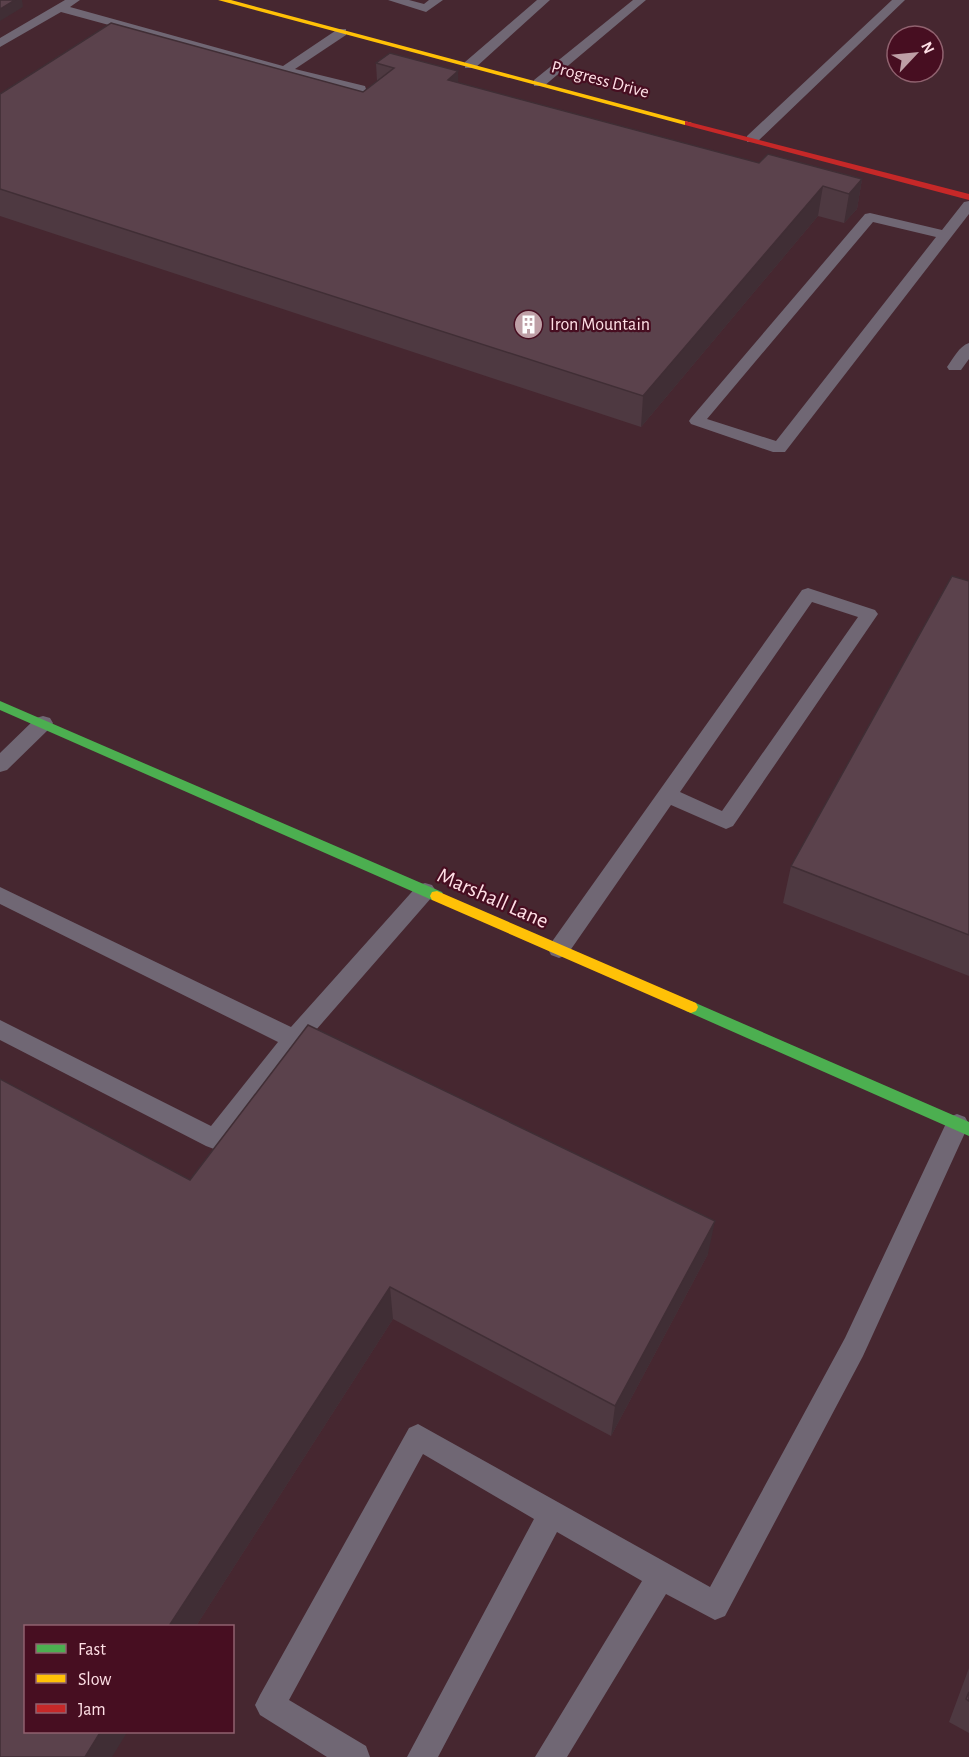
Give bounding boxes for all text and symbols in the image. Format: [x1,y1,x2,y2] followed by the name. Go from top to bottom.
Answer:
[885,24,945,84] north arrow
[918,39,937,56] text: N
[549,58,651,102] street label: Progress Drive
[513,309,545,341] building icon: Iron Mountain
[550,316,650,334] place label: Iron Mountain
[434,864,552,932] street label: Marshall Lane
[24,1625,234,1733] legend
[78,1641,106,1659] text: Fast
[78,1671,111,1689] text: Slow
[78,1701,106,1719] text: Jam

